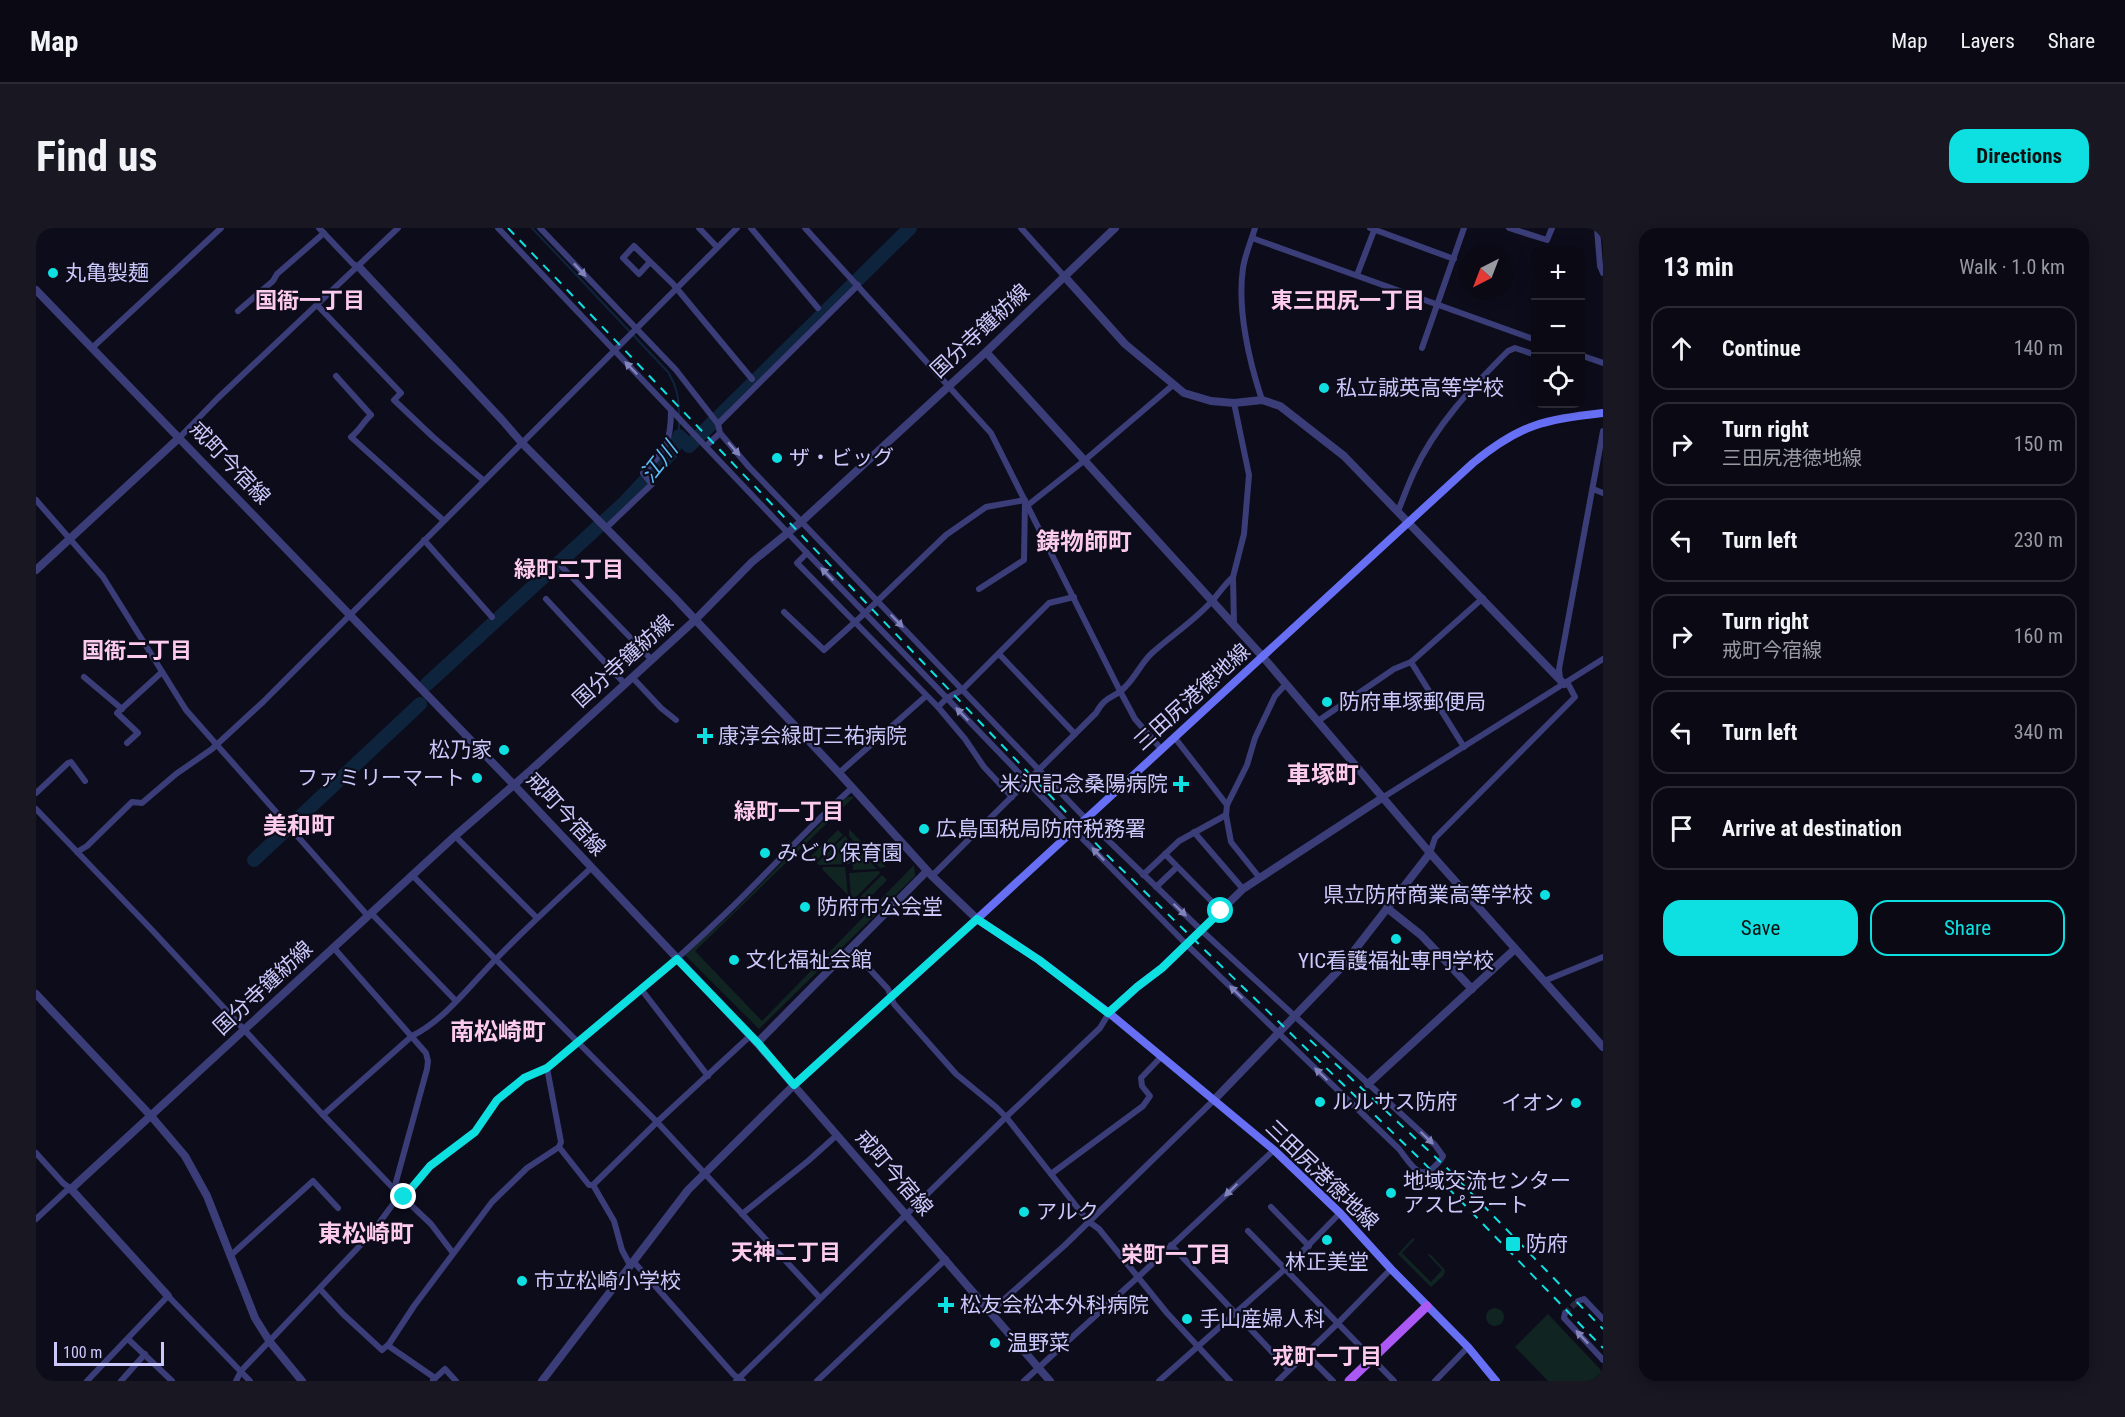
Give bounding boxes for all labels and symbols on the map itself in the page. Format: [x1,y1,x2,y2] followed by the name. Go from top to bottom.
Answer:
[1459,246,1513,300] north arrow
[65,261,149,285] place label: 丸亀製麺
[573,263,587,277] one-way arrow
[46,266,60,280] marker: 丸亀製麺
[926,279,1034,383] street label: 国分寺鐘紡線
[255,288,365,313] district label: 国衙一丁目
[1271,288,1425,313] district label: 東三田尻一丁目
[624,361,638,375] one-way arrow
[1336,376,1504,400] place label: 私立誠英高等学校
[1317,381,1331,395] marker: 私立誠英高等学校
[185,417,275,509] street label: 戒町今宿線
[636,435,684,487] water label: 江川
[727,441,740,456] one-way arrow
[789,446,894,470] place label: ザ・ビッグ
[770,451,784,465] marker: ザ・ビッグ
[1036,528,1132,556] district label: 鋳物師町
[514,557,624,582] district label: 緑町二丁目
[820,566,834,581] one-way arrow
[568,610,678,712] street label: 国分寺鐘紡線
[889,614,903,628] one-way arrow
[82,638,192,663] district label: 国衙二丁目
[1129,639,1255,755] street label: 三田尻港徳地線
[1339,690,1486,714] place label: 防府車塚郵便局
[1320,695,1334,709] marker: 防府車塚郵便局
[955,707,969,722] one-way arrow
[718,724,907,748] place label: 康淳会緑町三祐病院
[696,727,714,745] marker: 康淳会緑町三祐病院
[429,738,492,762] place label: 松乃家
[497,743,511,757] marker: 松乃家
[1287,761,1359,789] district label: 車塚町
[297,766,465,790] place label: ファミリーマート
[521,767,611,861] street label: 戒町今宿線
[470,771,484,785] marker: ファミリーマート
[1000,772,1168,796] place label: 米沢記念桑陽病院
[1172,775,1190,793] marker: 米沢記念桑陽病院
[734,799,844,824] district label: 緑町一丁目
[263,812,335,840] district label: 美和町
[936,817,1146,841] place label: 広島国税局防府税務署
[917,822,931,836] marker: 広島国税局防府税務署
[777,841,903,865] place label: みどり保育園
[758,846,772,860] marker: みどり保育園
[1091,847,1105,862] one-way arrow
[1323,883,1533,907] place label: 県立防府商業高等学校
[1538,888,1552,902] marker: 県立防府商業高等学校
[817,895,943,919] place label: 防府市公会堂
[1207,897,1233,923] route start
[798,900,812,914] marker: 防府市公会堂
[1172,903,1186,917] one-way arrow
[1389,932,1403,946] marker: YIC看護福祉専門学校
[209,936,317,1040] street label: 国分寺鐘紡線
[746,948,872,972] place label: 文化福祉会館
[1298,949,1494,973] place label: YIC看護福祉専門学校
[727,953,741,967] marker: 文化福祉会館
[1228,985,1243,999] one-way arrow
[450,1018,546,1046] district label: 南松崎町
[1315,1068,1329,1082] one-way arrow
[1332,1090,1458,1114] place label: ルルサス防府
[1501,1091,1564,1115] place label: イオン
[1313,1095,1327,1109] marker: ルルサス防府
[1569,1096,1583,1110] marker: イオン
[1261,1115,1383,1235] street label: 三田尻港徳地線
[851,1126,937,1220] street label: 戒町今宿線
[1420,1130,1434,1144] one-way arrow
[1403,1169,1571,1217] place label: 地域交流センター アスピラート
[390,1183,416,1209] route end
[1224,1183,1239,1197] one-way arrow
[1384,1186,1398,1200] marker: 地域交流センター アスピラート
[1036,1200,1099,1224] place label: アルク
[1017,1205,1031,1219] marker: アルク
[318,1220,414,1248] district label: 東松崎町
[1526,1232,1568,1256] place label: 防府
[1320,1233,1334,1247] marker: 林正美堂
[1504,1235,1522,1253] marker: 防府
[731,1240,841,1265] district label: 天神二丁目
[1121,1242,1231,1267] district label: 栄町一丁目
[1285,1250,1369,1274] place label: 林正美堂
[534,1269,681,1293] place label: 市立松崎小学校
[515,1274,529,1288] marker: 市立松崎小学校
[960,1293,1149,1317] place label: 松友会松本外科病院
[937,1296,955,1314] marker: 松友会松本外科病院
[1199,1307,1325,1331] place label: 手山産婦人科
[1180,1312,1194,1326] marker: 手山産婦人科
[1575,1330,1589,1344] one-way arrow
[1007,1331,1070,1355] place label: 温野菜
[988,1336,1002,1350] marker: 温野菜
[54,1339,164,1366] scale bar
[1272,1344,1382,1369] district label: 戎町一丁目

